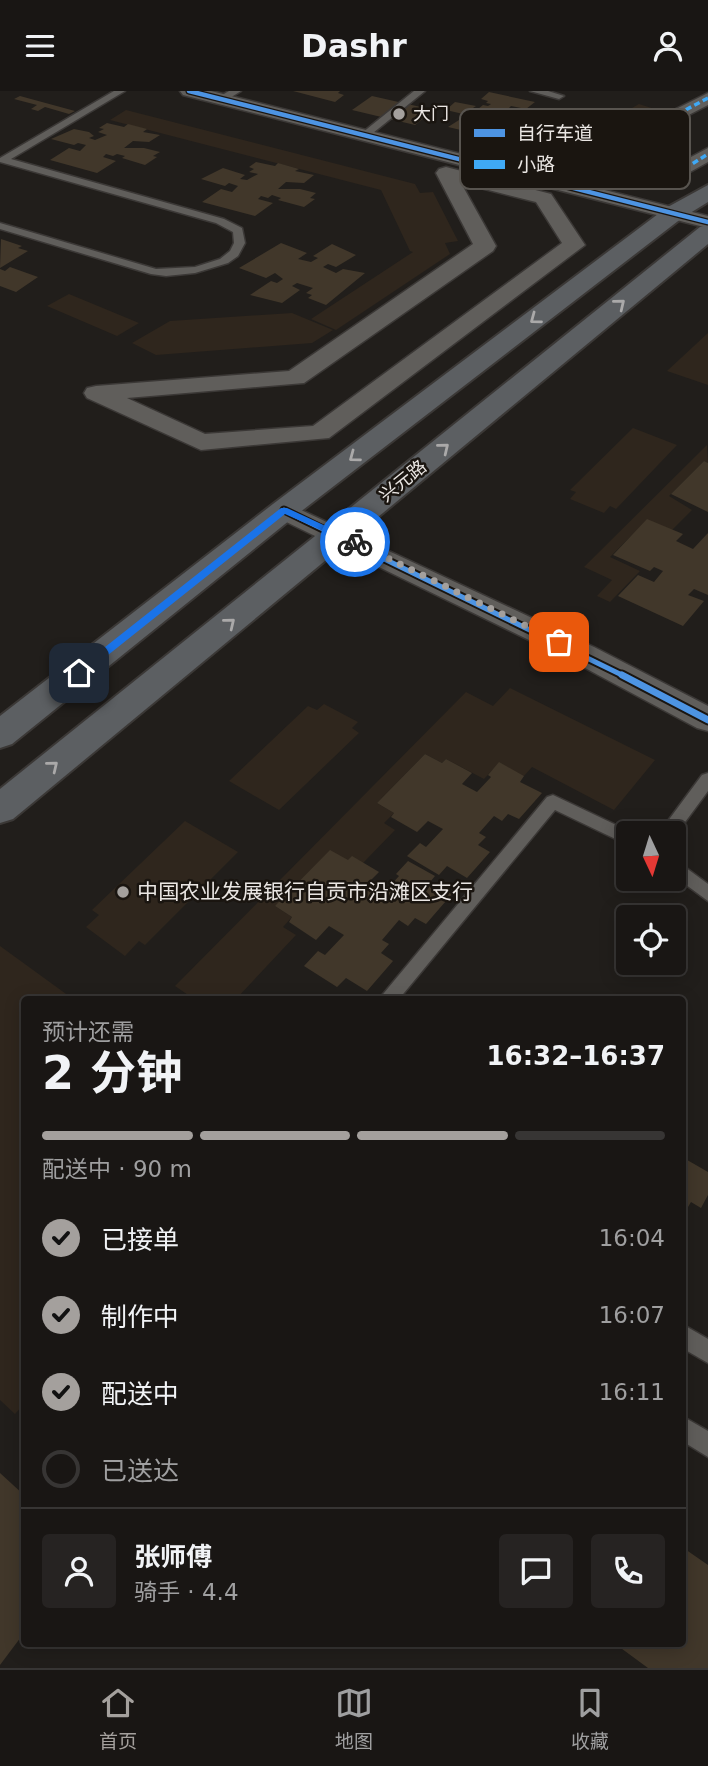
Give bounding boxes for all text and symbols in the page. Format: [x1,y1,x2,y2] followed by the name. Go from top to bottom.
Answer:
[21,27,59,65] icon: menu
[301,27,407,65] text: Dashr
[649,27,687,65] icon: person
[413,103,449,124] place label: 大门
[391,106,407,122] marker: 大门
[460,109,690,189] legend
[517,122,593,144] text: 自行车道
[517,153,555,175] text: 小路
[611,300,624,312] one-way arrow
[530,311,542,324] one-way arrow
[436,444,449,456] one-way arrow
[349,449,361,462] one-way arrow
[375,455,430,506] street label: 兴元路
[320,507,390,577] courier
[336,523,374,561] icon: bike
[529,612,589,672] pin
[222,618,234,631] one-way arrow
[540,623,578,661] icon: bag
[49,643,109,703] pin
[60,654,98,692] icon: home
[45,762,58,774] one-way arrow
[616,821,686,891] north arrow
[616,821,686,975] map controls
[137,880,473,904] place label: 中国农业发展银行自贡市沿滩区支行
[115,884,131,900] marker: 中国农业发展银行自贡市沿滩区支行
[616,905,686,975] button: locate
[42,1019,134,1045] text: 预计还需
[486,1041,665,1071] text: 16:32–16:37
[42,1046,182,1100] text: 2 分钟
[42,1156,192,1182] text: 配送中 · 90 m
[42,1219,80,1257] icon: check
[101,1225,179,1255] text: 已接单
[599,1225,665,1251] text: 16:04
[42,1296,80,1334] icon: check
[101,1302,179,1332] text: 制作中
[599,1302,665,1328] text: 16:07
[42,1373,80,1411] icon: check
[101,1379,179,1409] text: 配送中
[599,1379,665,1405] text: 16:11
[101,1456,179,1486] text: 已送达
[42,1534,116,1608] button: person
[499,1534,573,1608] button: chat
[591,1534,665,1608] button: phone
[134,1542,212,1572] text: 张师傅
[134,1579,239,1605] text: 骑手 · 4.4
[99,1684,137,1753] tab: 首页
[335,1684,373,1753] tab: 地图
[571,1684,609,1753] tab: 收藏

